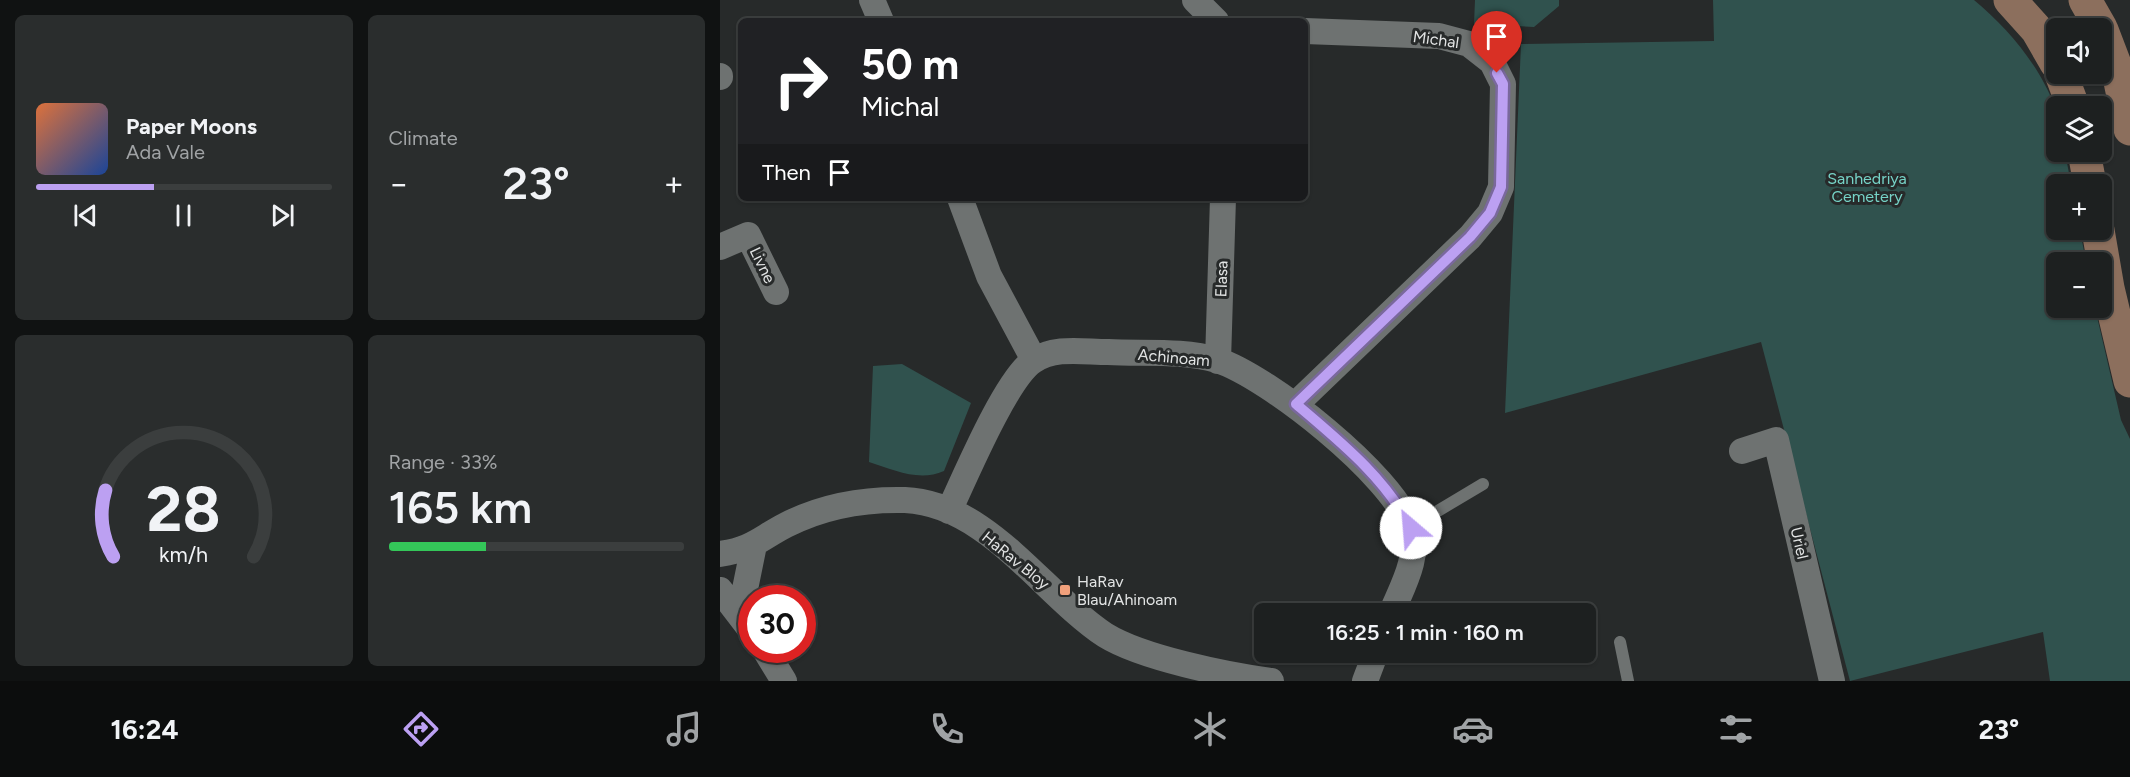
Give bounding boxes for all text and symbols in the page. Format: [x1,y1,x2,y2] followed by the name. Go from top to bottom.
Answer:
[1471,11,1522,73] pin
[2046,18,2112,318] map controls
[2046,18,2112,84] button: sound
[1480,20,1513,53] icon: arrive
[1412,27,1460,52] street label: Michal
[861,39,959,90] text: 50 m
[762,42,840,120] icon: right
[861,90,940,123] text: Michal
[2046,96,2112,162] button: layers
[126,113,257,140] text: Paper Moons
[389,126,458,150] text: Climate
[126,140,205,164] text: Ada Vale
[503,156,570,210] text: 23°
[823,156,856,189] icon: arrive
[762,159,811,186] text: Then
[389,164,409,203] text: −
[663,164,684,203] text: +
[1827,169,1907,206] park label: Sanhedriya Cemetery
[2046,174,2112,240] button: +
[69,199,102,232] icon: previous
[167,199,200,232] icon: pause
[266,199,299,232] icon: next
[746,244,780,287] street label: Livne
[2046,252,2112,318] button: −
[1211,260,1232,298] street label: Elasa
[1137,345,1211,370] street label: Achinoam
[389,450,497,474] text: Range · 33%
[147,472,221,547] text: 28
[389,480,532,534] text: 165 km
[1379,496,1443,560] position arrow
[1787,525,1812,561] street label: Uriel
[978,527,1054,594] street label: HaRav Bloy
[159,543,208,568] text: km/h
[1077,572,1177,609] place label: HaRav Blau/Ahinoam
[1058,583,1072,597] marker: HaRav Blau/Ahinoam
[738,585,816,663] speed limit sign: 30
[1326,619,1524,646] text: 16:25 · 1 min · 160 m
[400,708,442,750] icon: directions
[663,708,705,750] icon: music
[926,708,968,750] icon: phone
[1189,708,1231,750] icon: climate
[1452,708,1494,750] icon: car
[1715,708,1757,750] icon: filters
[111,713,178,746] text: 16:24
[1978,713,2019,746] text: 23°

